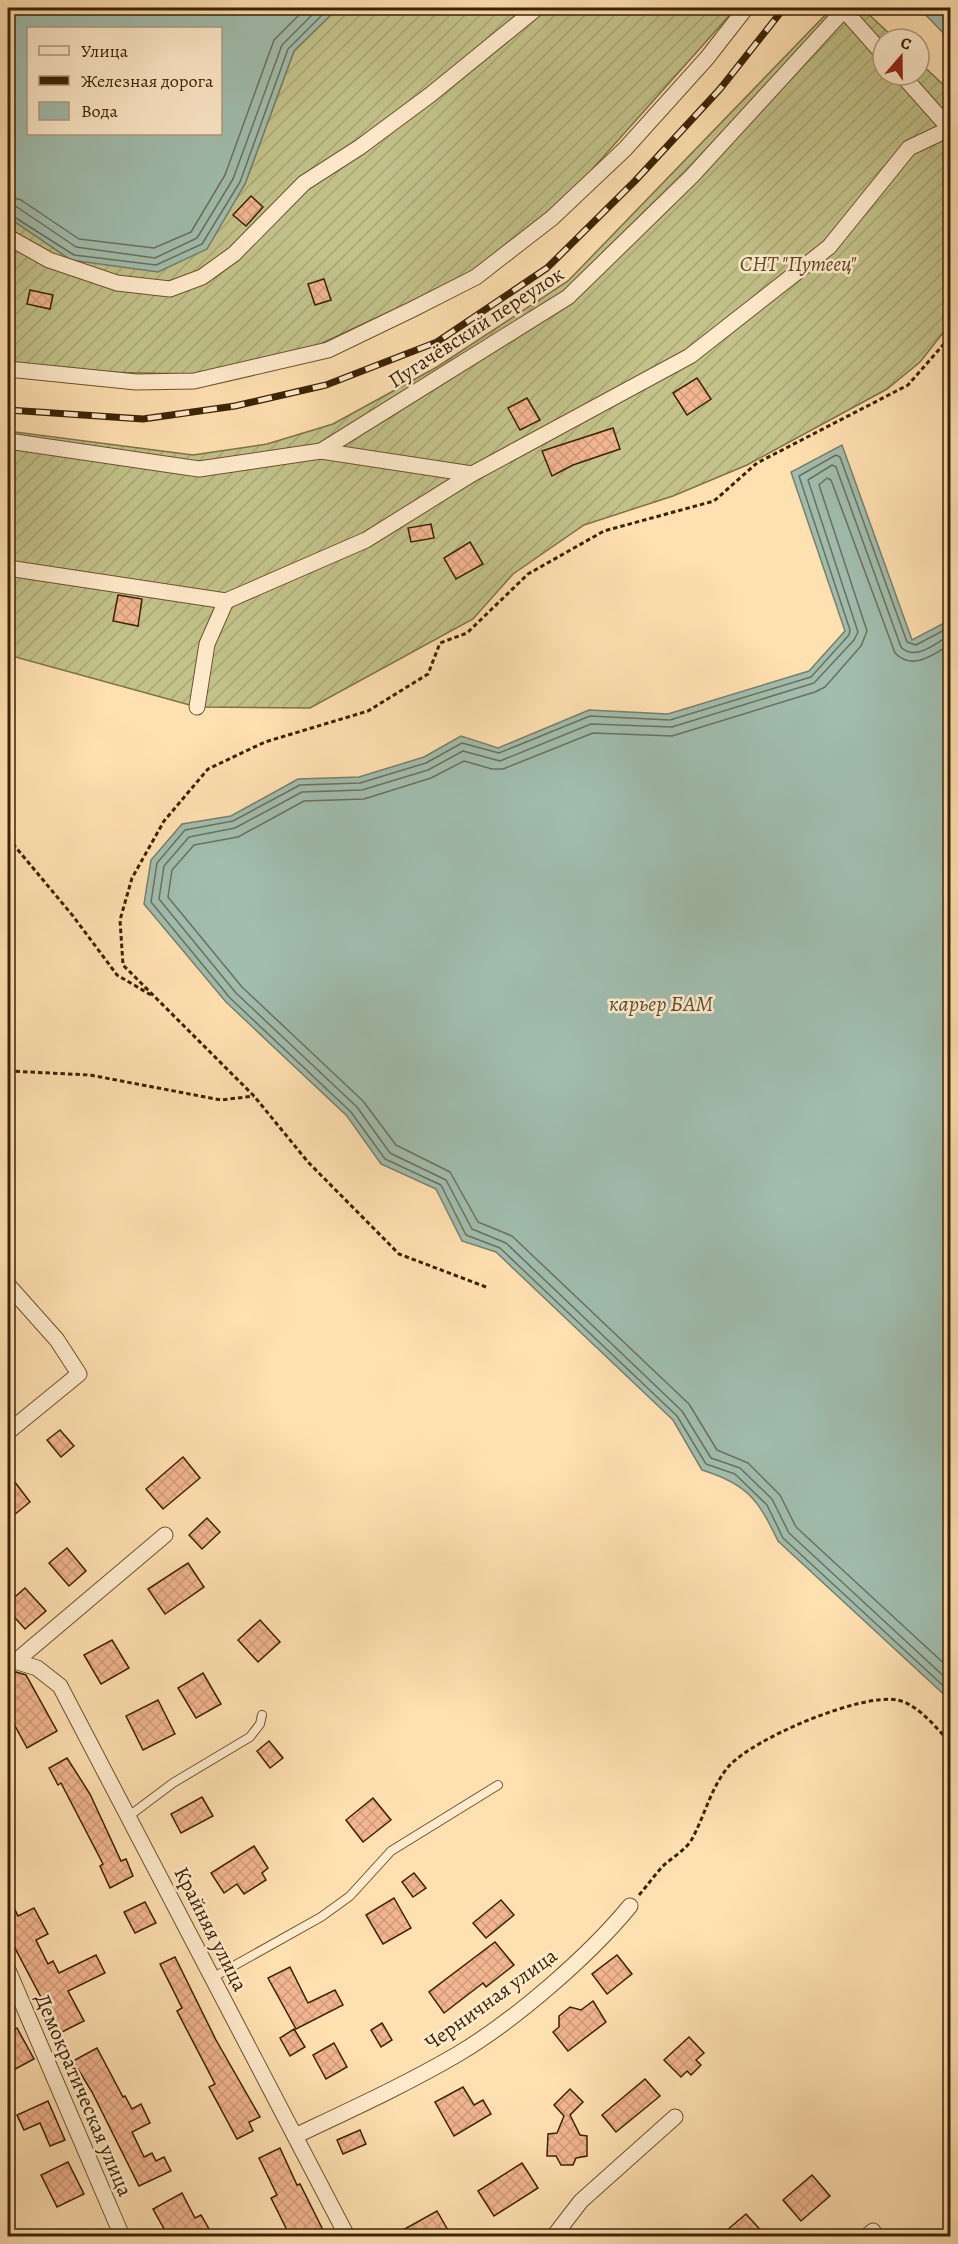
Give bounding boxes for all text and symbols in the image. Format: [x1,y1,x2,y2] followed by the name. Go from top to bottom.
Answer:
[27,27,222,135] legend
[871,27,931,87] north arrow
[897,32,914,56] text: С
[81,39,129,63] text: Улица
[81,69,214,93] text: Железная дорога
[81,99,119,123] text: Вода
[740,250,857,278] park label: СНТ "Путеец"
[383,260,569,394] street label: Пугачёвский переулок
[609,989,713,1019] water label: карьер БАМ
[168,1862,255,1996] street label: Крайняя улица
[419,1941,563,2057] street label: Черничная улица
[29,1989,140,2201] street label: Демократическая улица

